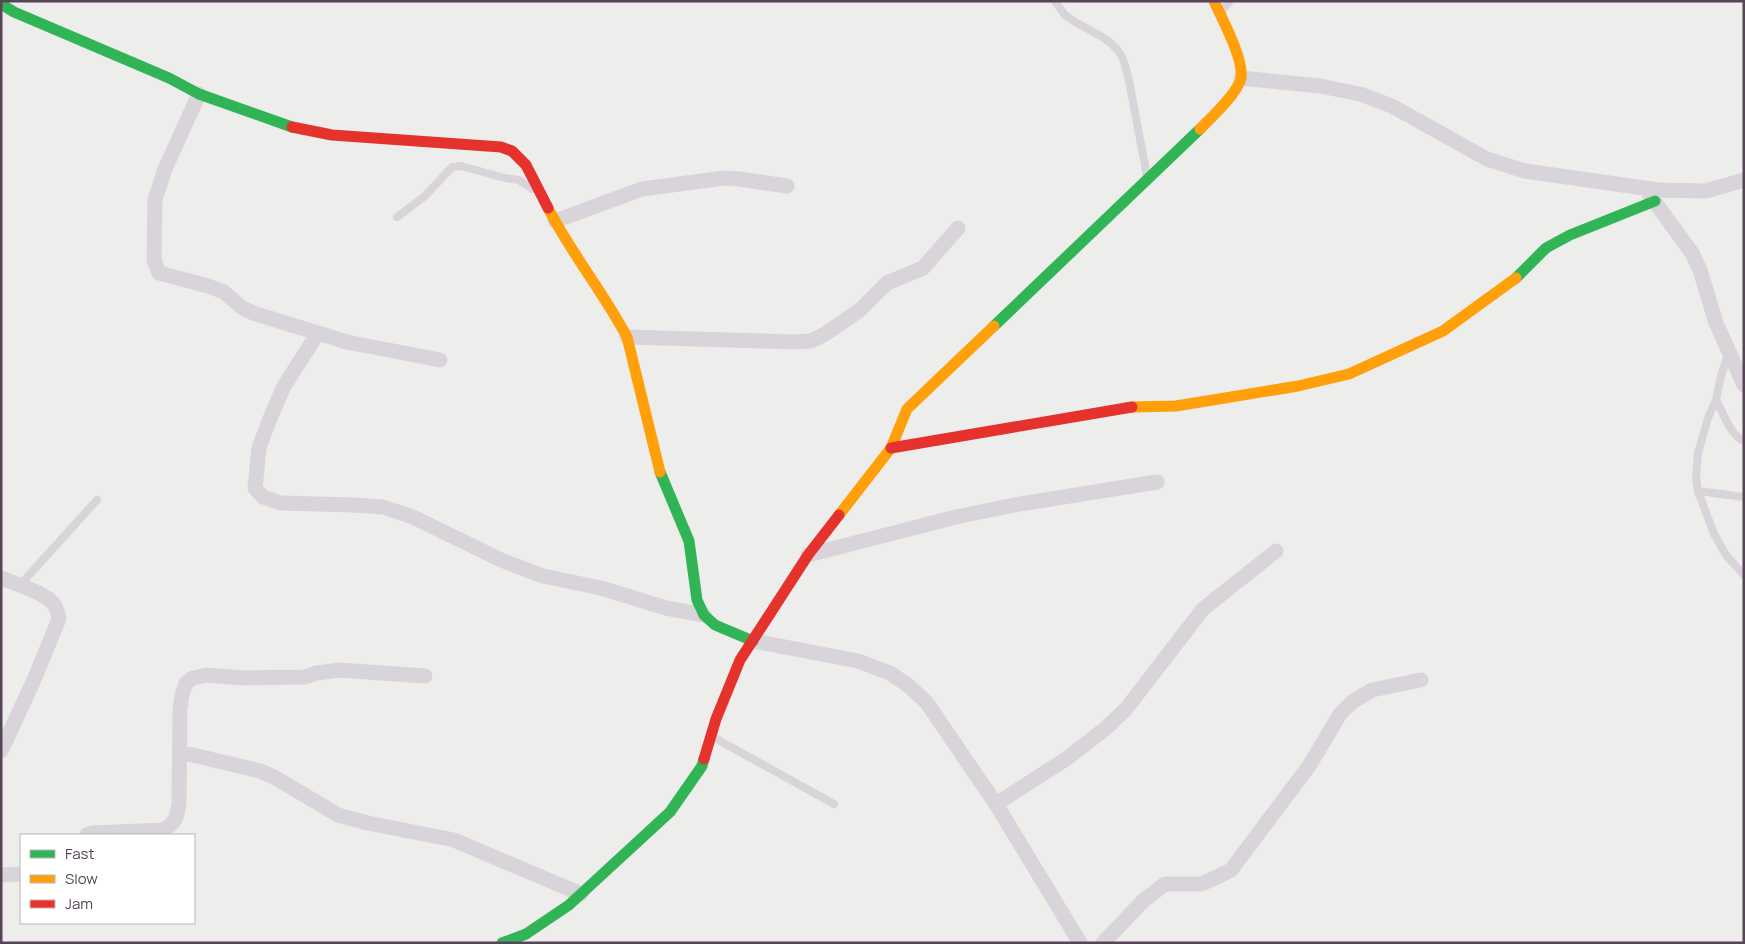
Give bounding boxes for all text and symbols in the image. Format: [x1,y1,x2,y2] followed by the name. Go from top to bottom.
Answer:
[20,834,195,924] legend
[65,843,94,864] text: Fast
[65,868,98,889] text: Slow
[65,893,93,914] text: Jam

